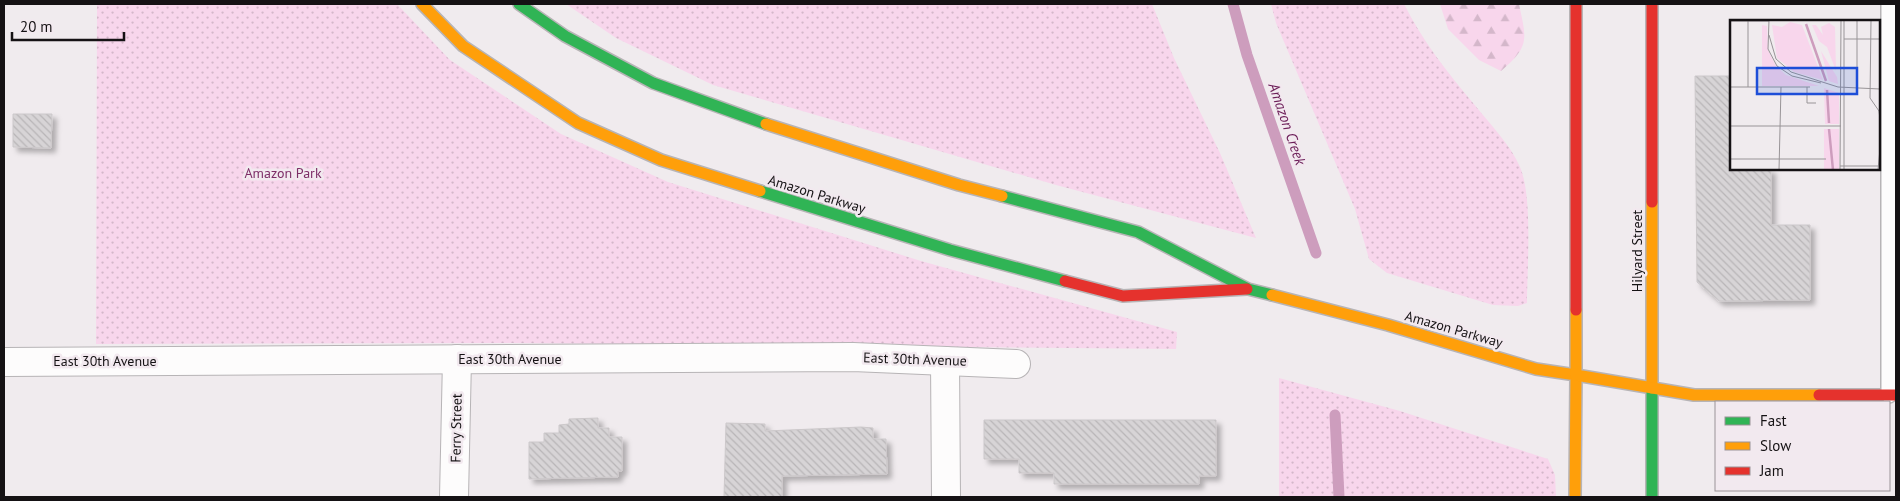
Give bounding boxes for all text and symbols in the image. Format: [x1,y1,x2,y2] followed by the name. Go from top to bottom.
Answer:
[12,10,125,42] scale bar
[20,17,53,36] text: 20 m
[1730,20,1880,170] inset map
[1264,79,1311,169] water label: Amazon Creek
[244,164,322,182] park label: Amazon Park
[766,171,868,217] street label: Amazon Parkway
[1628,210,1646,292] street label: Hilyard Street
[1403,306,1505,352] street label: Amazon Parkway
[863,348,967,370] street label: East 30th Avenue
[458,350,562,368] street label: East 30th Avenue
[53,352,157,370] street label: East 30th Avenue
[446,393,466,463] street label: Ferry Street
[1715,401,1890,491] legend
[1760,411,1787,430] text: Fast
[1760,436,1791,455] text: Slow
[1759,461,1784,480] text: Jam

